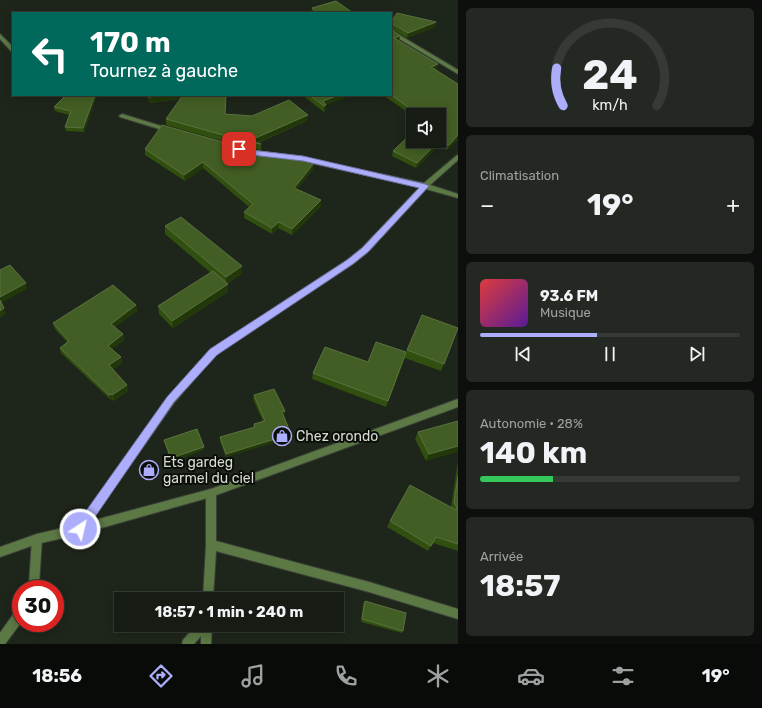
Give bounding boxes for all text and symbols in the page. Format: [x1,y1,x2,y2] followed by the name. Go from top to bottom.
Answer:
[90,26,171,59] text: 170 m
[24,28,76,80] icon: left
[582,49,638,98] text: 24
[90,60,238,82] text: Tournez à gauche
[592,96,628,113] text: km/h
[406,108,446,148] map controls
[406,108,446,148] button: sound
[222,132,256,166] pin
[228,138,250,160] icon: arrive
[480,168,559,183] text: Climatisation
[587,187,634,223] text: 19°
[480,192,494,219] text: −
[726,192,740,219] text: +
[540,287,598,305] text: 93.6 FM
[540,305,591,320] text: Musique
[512,343,534,365] icon: previous
[599,343,621,365] icon: pause
[686,343,708,365] icon: next
[480,416,583,431] text: Autonomie · 28%
[271,425,293,447] shop icon: Chez orondo
[296,428,378,445] place label: Chez orondo
[480,435,587,471] text: 140 km
[163,454,254,487] place label: Ets gardeg garmel du ciel
[138,459,160,481] shop icon: Ets gardeg garmel du ciel
[59,508,101,550] position arrow
[480,549,523,564] text: Arrivée
[480,568,561,604] text: 18:57
[12,580,64,632] speed limit sign: 30
[155,603,303,621] text: 18:57 · 1 min · 240 m
[147,662,175,690] icon: directions
[239,662,267,690] icon: music
[332,662,360,690] icon: phone
[424,662,452,690] icon: climate
[517,662,545,690] icon: car
[609,662,637,690] icon: filters
[32,665,82,687] text: 18:56
[702,665,730,687] text: 19°

